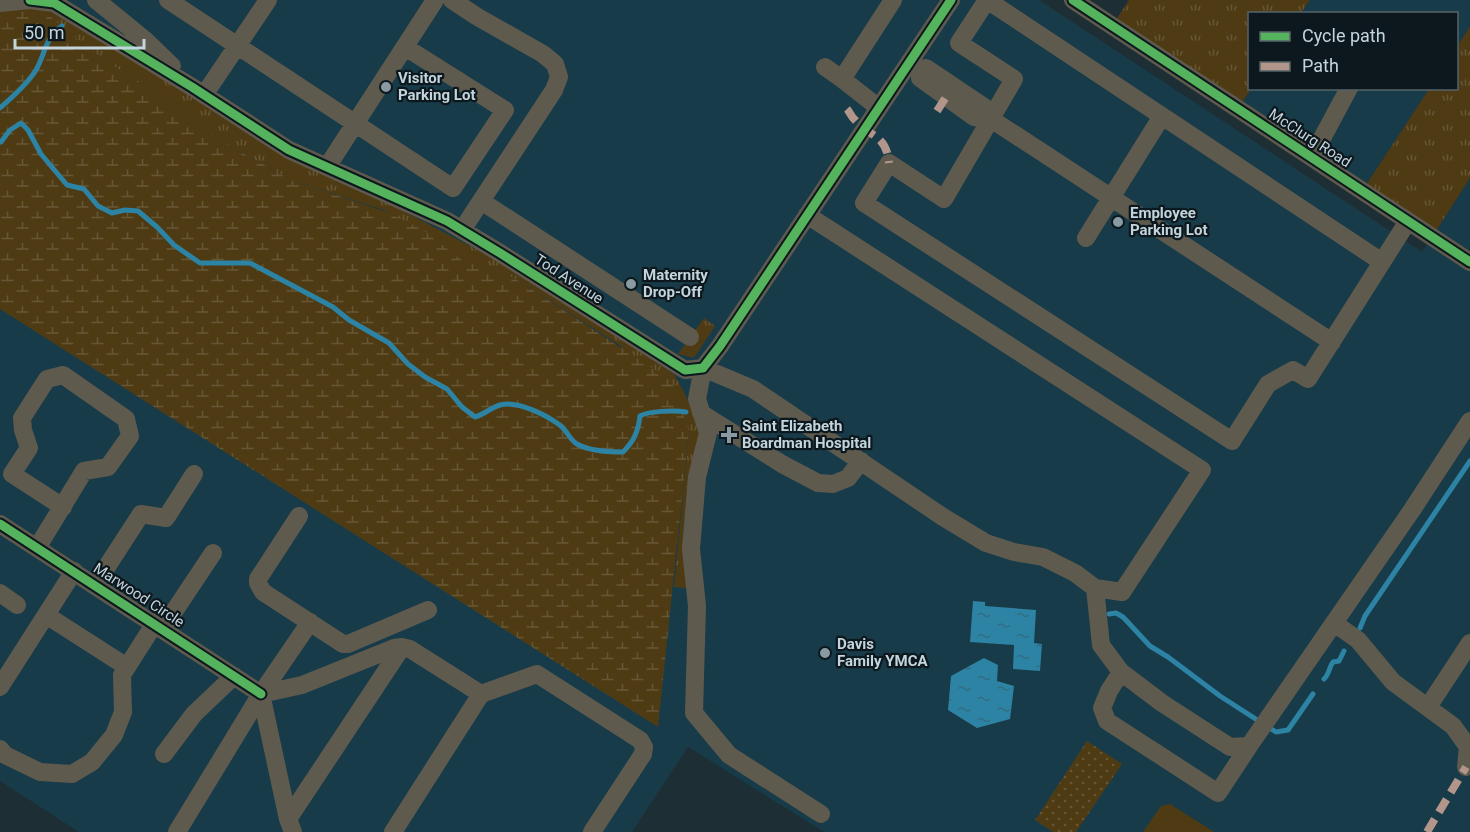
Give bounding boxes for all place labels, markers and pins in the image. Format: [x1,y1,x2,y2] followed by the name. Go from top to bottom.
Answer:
[398,69,475,104] place label: Visitor Parking Lot
[379,80,393,94] marker: Visitor Parking Lot
[1130,204,1207,239] place label: Employee Parking Lot
[1111,215,1125,229] marker: Employee Parking Lot
[643,266,708,301] place label: Maternity Drop-Off
[624,277,638,291] marker: Maternity Drop-Off
[742,417,871,452] place label: Saint Elizabeth Boardman Hospital
[720,426,738,444] marker: Saint Elizabeth Boardman Hospital
[837,635,928,670] place label: Davis Family YMCA
[818,646,832,660] marker: Davis Family YMCA

